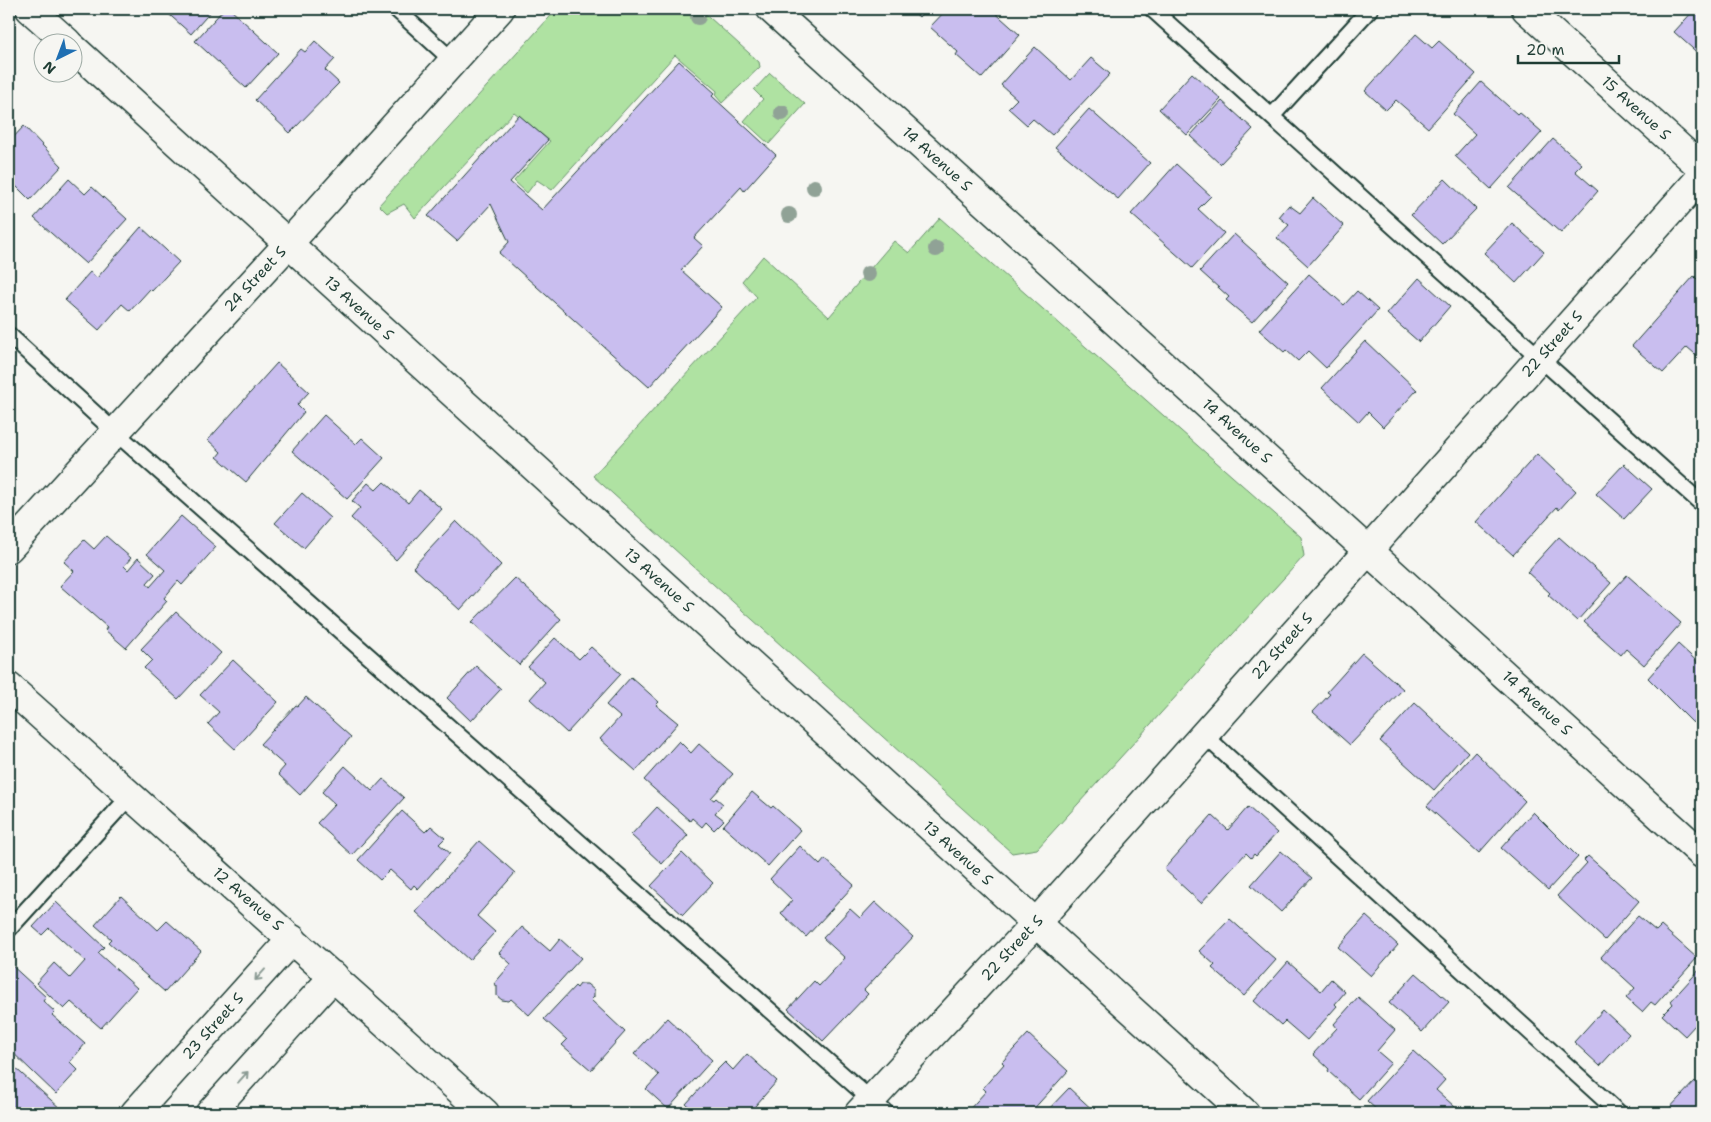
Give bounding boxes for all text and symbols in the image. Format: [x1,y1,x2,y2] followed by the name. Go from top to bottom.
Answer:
[32,32,82,82] north arrow
[1518,32,1620,64] scale bar
[1526,40,1565,60] text: 20 m
[39,57,59,78] text: N
[1597,72,1675,144] street label: 15 Avenue S
[898,122,976,196] street label: 14 Avenue S
[219,242,291,316] street label: 24 Street S
[320,271,398,345] street label: 13 Avenue S
[1517,307,1587,381] street label: 22 Street S
[1198,394,1276,468] street label: 14 Avenue S
[620,543,698,617] street label: 13 Avenue S
[1247,609,1317,683] street label: 22 Street S
[1498,666,1576,740] street label: 14 Avenue S
[919,816,997,890] street label: 13 Avenue S
[208,863,288,935] street label: 12 Avenue S
[976,911,1048,985] street label: 22 Street S
[254,968,266,981] one-way arrow
[178,989,248,1063] street label: 23 Street S
[237,1071,249,1084] one-way arrow

